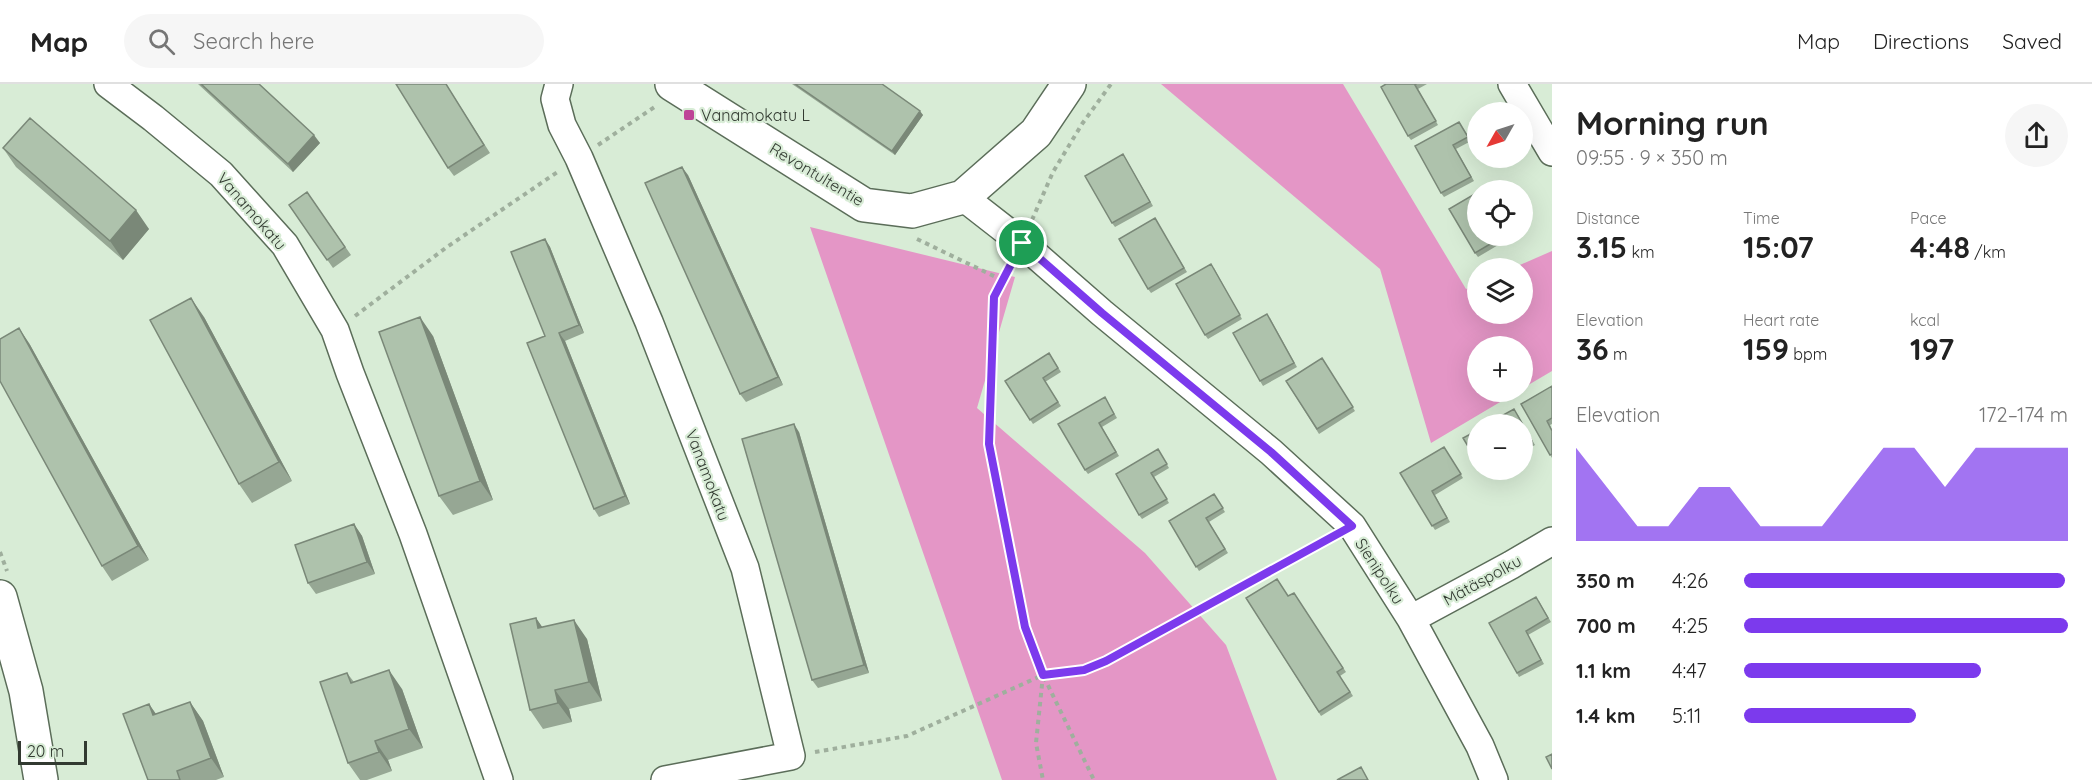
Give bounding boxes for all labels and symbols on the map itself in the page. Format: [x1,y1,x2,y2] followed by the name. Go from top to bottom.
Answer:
[1467,102,1533,168] north arrow
[701,105,810,125] place label: Vanamokatu L
[682,108,696,122] marker: Vanamokatu L
[766,138,868,210] street label: Revontultentie
[213,168,291,254] street label: Vanamokatu
[996,217,1047,268] pin
[681,427,735,523] street label: Vanamokatu
[1351,534,1409,608] street label: Sienipolku
[1439,550,1525,610] street label: Mätäspolku
[18,738,87,766] scale bar

